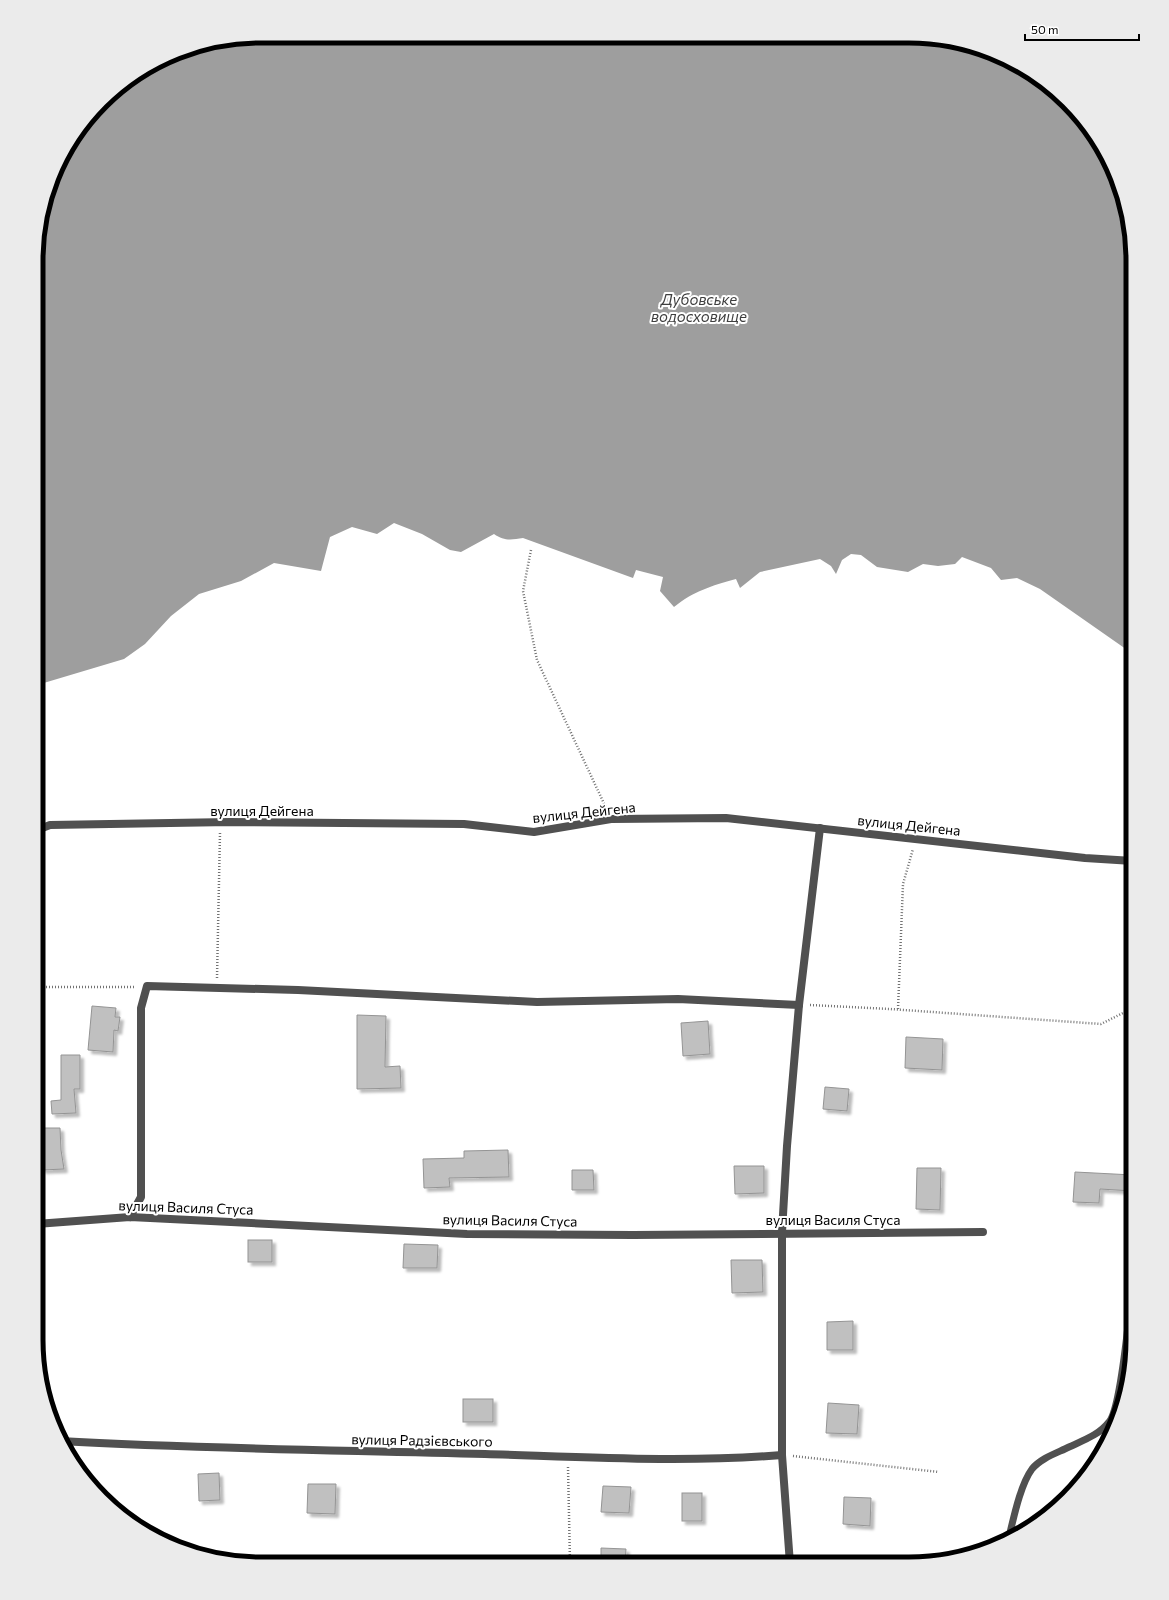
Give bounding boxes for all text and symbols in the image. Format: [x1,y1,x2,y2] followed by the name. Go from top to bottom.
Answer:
[1025,16,1139,42] scale bar
[1031,22,1059,36] text: 50 m
[651,290,747,325] water label: Дубовське водосховище
[532,798,636,826] street label: вулиця Дейгена
[210,802,314,819] street label: вулиця Дейгена
[857,811,961,839] street label: вулиця Дейгена
[118,1196,254,1218] street label: вулиця Василя Стуса
[442,1210,578,1230] street label: вулиця Василя Стуса
[766,1211,901,1228] street label: вулиця Василя Стуса
[351,1430,493,1450] street label: вулиця Радзієвського

